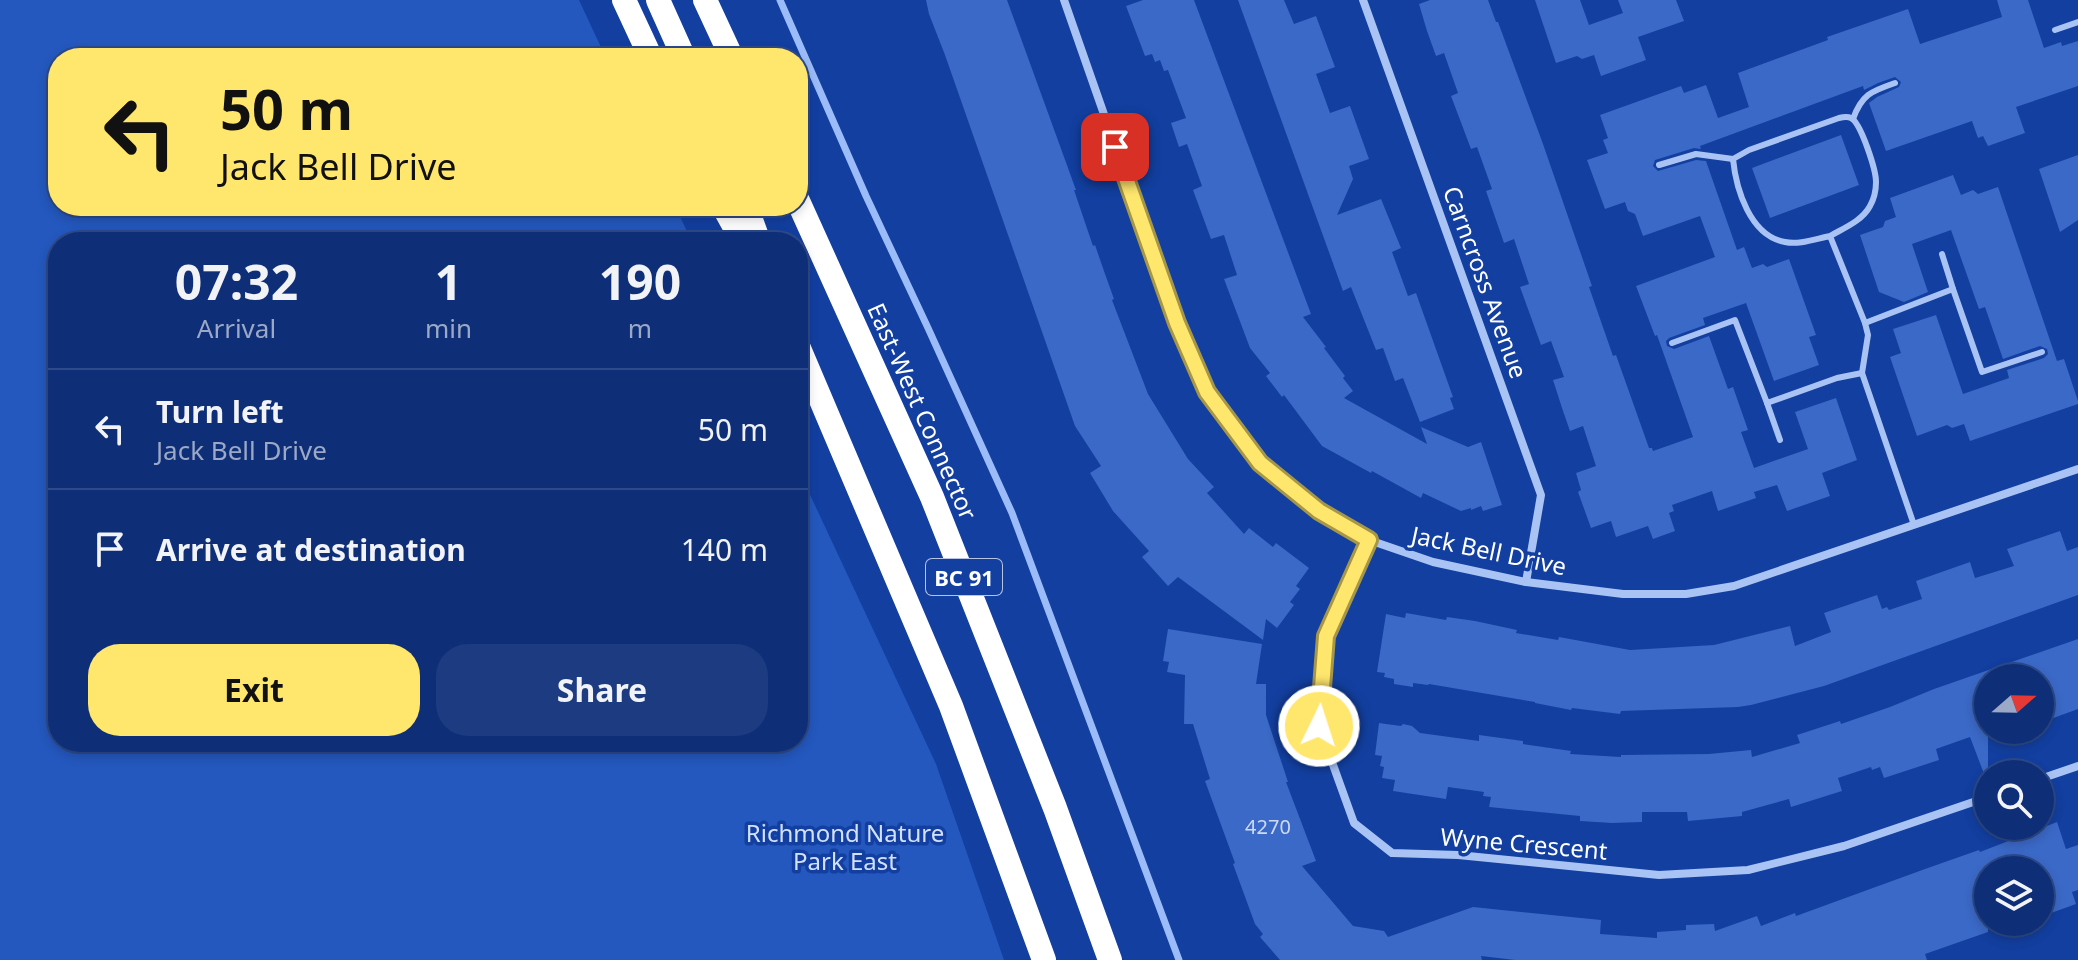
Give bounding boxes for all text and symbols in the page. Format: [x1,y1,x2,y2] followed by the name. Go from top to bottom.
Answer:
[220,70,353,146] text: 50 m
[88,80,192,184] icon: left
[1081,113,1149,181] pin
[1093,125,1137,169] icon: arrive
[220,142,457,191] text: Jack Bell Drive
[1436,181,1536,383] street label: Carncross Avenue
[175,249,298,314] text: 07:32
[435,249,462,314] text: 1
[599,249,681,314] text: 190
[860,297,986,525] street label: East-West Connector
[197,310,276,346] text: Arrival
[425,310,472,346] text: min
[628,310,652,346] text: m
[156,391,284,432] text: Turn left
[88,407,132,451] icon: left
[698,409,768,450] text: 50 m
[156,432,327,468] text: Jack Bell Drive
[1406,517,1570,583] street label: Jack Bell Drive
[88,527,132,571] icon: arrive
[156,529,466,570] text: Arrive at destination
[681,529,768,570] text: 140 m
[926,559,1002,595] road number: BC 91
[88,644,420,736] button: Exit
[436,644,768,736] button: Share
[1974,664,2054,744] north arrow
[1974,664,2054,936] map controls
[1277,684,1361,768] position arrow
[1974,760,2054,840] button: search
[1245,813,1291,840] house number: 4270
[746,816,944,877] park label: Richmond Nature Park East
[1439,819,1609,867] street label: Wyne Crescent
[1974,856,2054,936] button: layers

